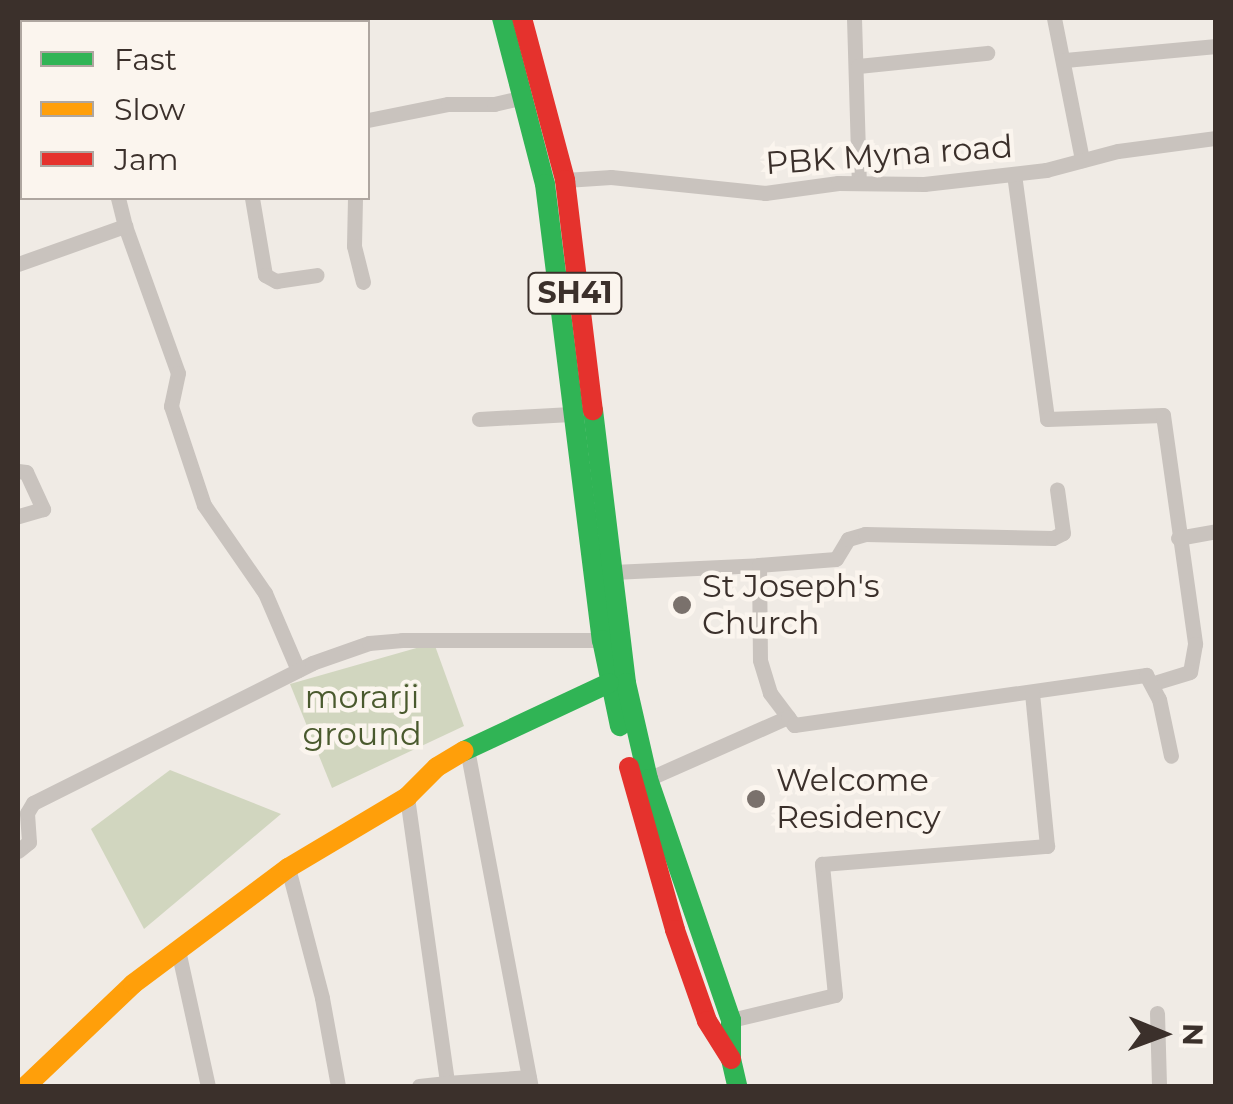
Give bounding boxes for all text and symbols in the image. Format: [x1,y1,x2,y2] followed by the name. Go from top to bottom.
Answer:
[20,20,370,200] legend
[114,41,177,78] text: Fast
[114,91,185,128] text: Slow
[764,127,1014,183] street label: PBK Myna road
[114,141,179,178] text: Jam
[525,268,625,318] road number: SH41
[702,568,880,643] place label: St Joseph's Church
[671,594,693,616] marker: St Joseph's Church
[302,679,422,754] park label: morarji ground
[776,762,941,837] place label: Welcome Residency
[745,788,767,810] marker: Welcome Residency
[1113,984,1213,1084] north arrow
[1176,1023,1210,1046] text: N

